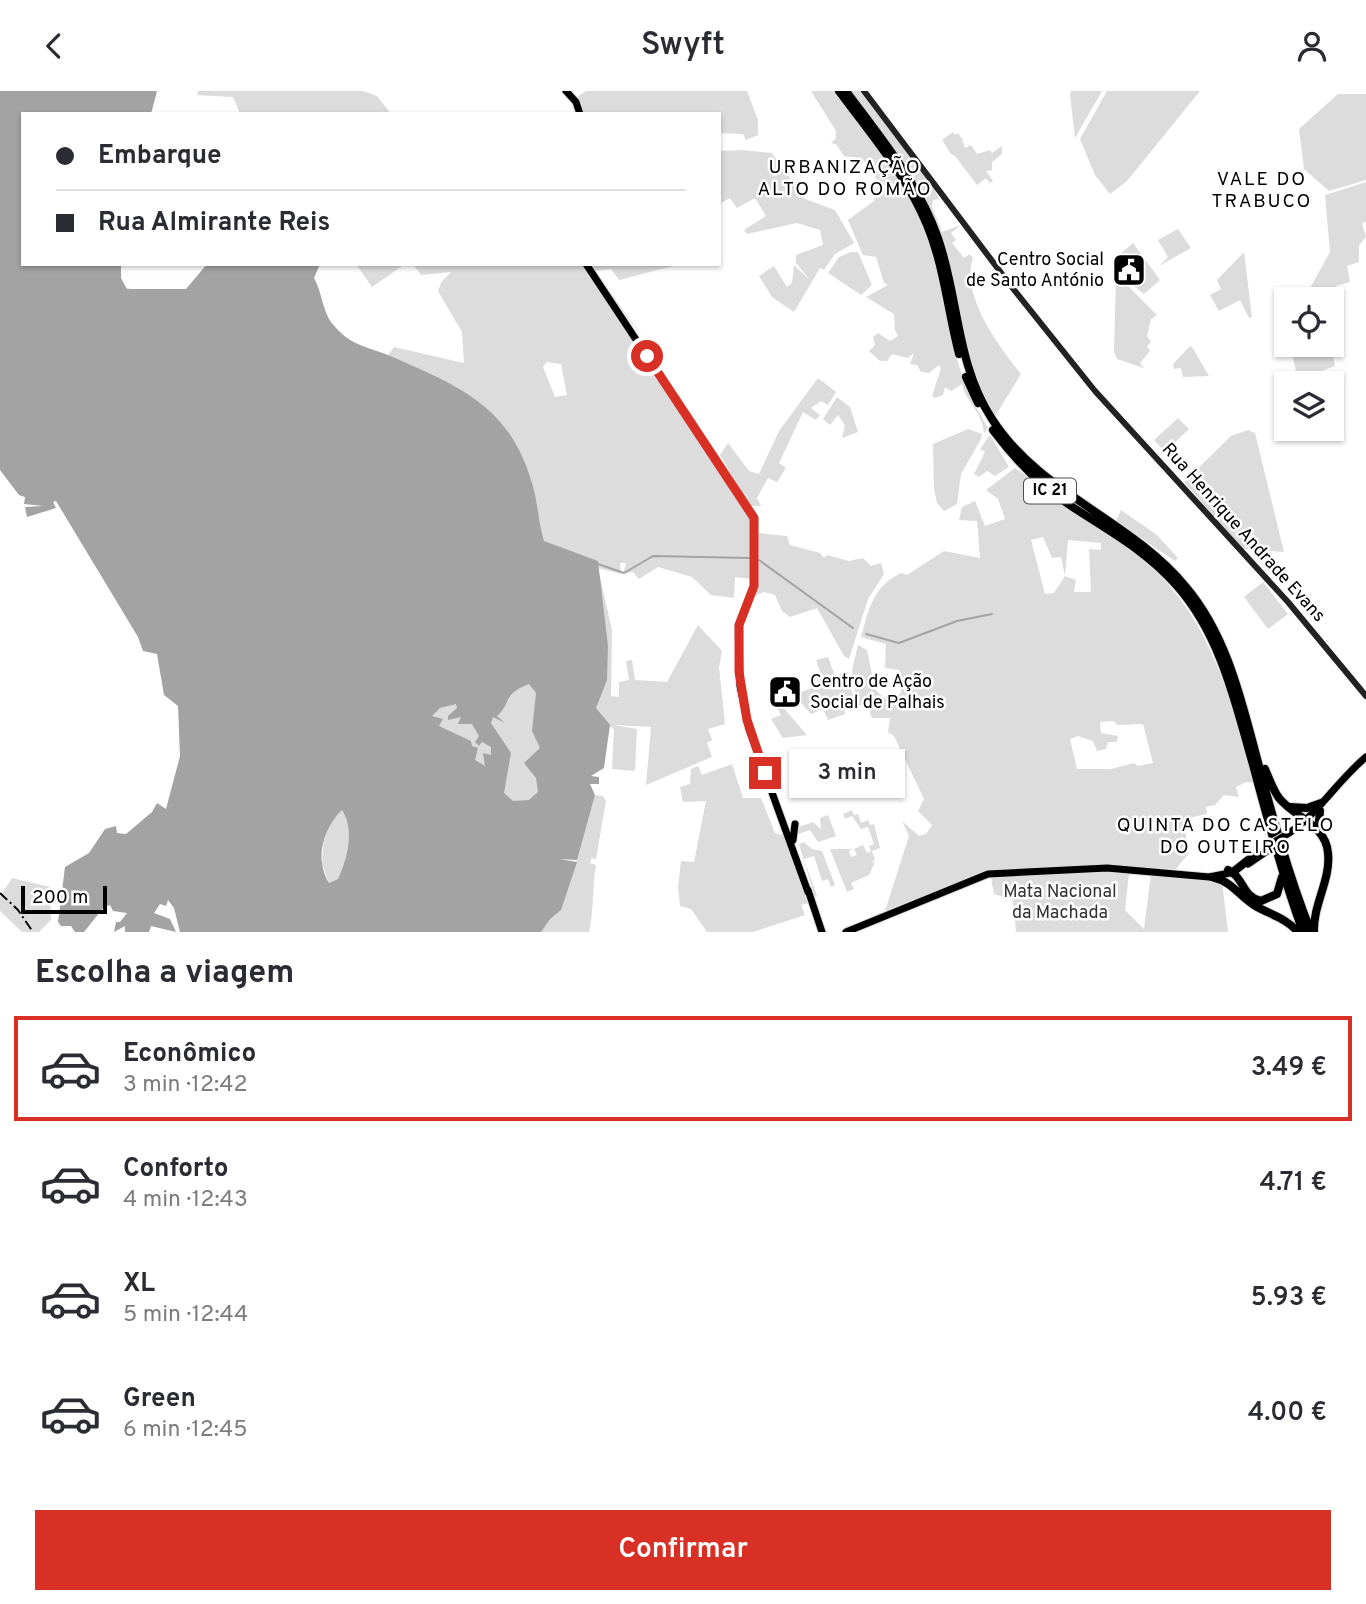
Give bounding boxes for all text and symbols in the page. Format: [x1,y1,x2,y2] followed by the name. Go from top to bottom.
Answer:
[641,26,725,66] text: Swyft
[35,27,73,65] icon: back
[1293,27,1331,65] icon: person
[98,140,221,173] text: Embarque
[757,155,933,202] district label: URBANIZAÇÃO ALTO DO ROMÃO
[1212,168,1312,214] district label: VALE DO TRABUCO
[98,207,330,240] text: Rua Almirante Reis
[966,249,1104,293] place label: Centro Social de Santo António
[1110,251,1148,289] public building icon: Centro Social de Santo António
[1274,287,1344,441] map controls
[1274,287,1344,357] button: locate
[631,340,663,372] route start
[1274,371,1344,441] button: layers
[1156,439,1330,627] street label: Rua Henrique Andrade Evans
[1024,479,1076,503] road number: IC 21
[810,671,945,715] place label: Centro de Ação Social de Palhais
[766,673,804,711] public building icon: Centro de Ação Social de Palhais
[790,749,905,797] callout: 3 min
[749,757,781,789] route end
[817,759,877,788] text: 3 min
[1117,814,1335,860] district label: QUINTA DO CASTELO DO OUTEIRO
[1003,881,1117,925] park label: Mata Nacional da Machada
[21,883,107,915] scale bar
[32,886,88,910] text: 200 m
[35,954,294,994] text: Escolha a viagem
[39,1037,102,1100] icon: car
[123,1038,256,1071] text: Econômico
[1251,1052,1327,1085] text: 3.49 €
[123,1071,248,1100] text: 3 min · 12:42
[39,1152,102,1215] icon: car
[123,1153,229,1186] text: Conforto
[1260,1167,1327,1200] text: 4.71 €
[123,1186,248,1215] text: 4 min · 12:43
[39,1267,102,1330] icon: car
[123,1268,155,1301] text: XL
[1251,1282,1327,1315] text: 5.93 €
[123,1301,248,1330] text: 5 min · 12:44
[39,1382,102,1445] icon: car
[123,1383,196,1416] text: Green
[1248,1397,1327,1430] text: 4.00 €
[123,1416,248,1445] text: 6 min · 12:45
[35,1510,1331,1590] button: Confirmar

